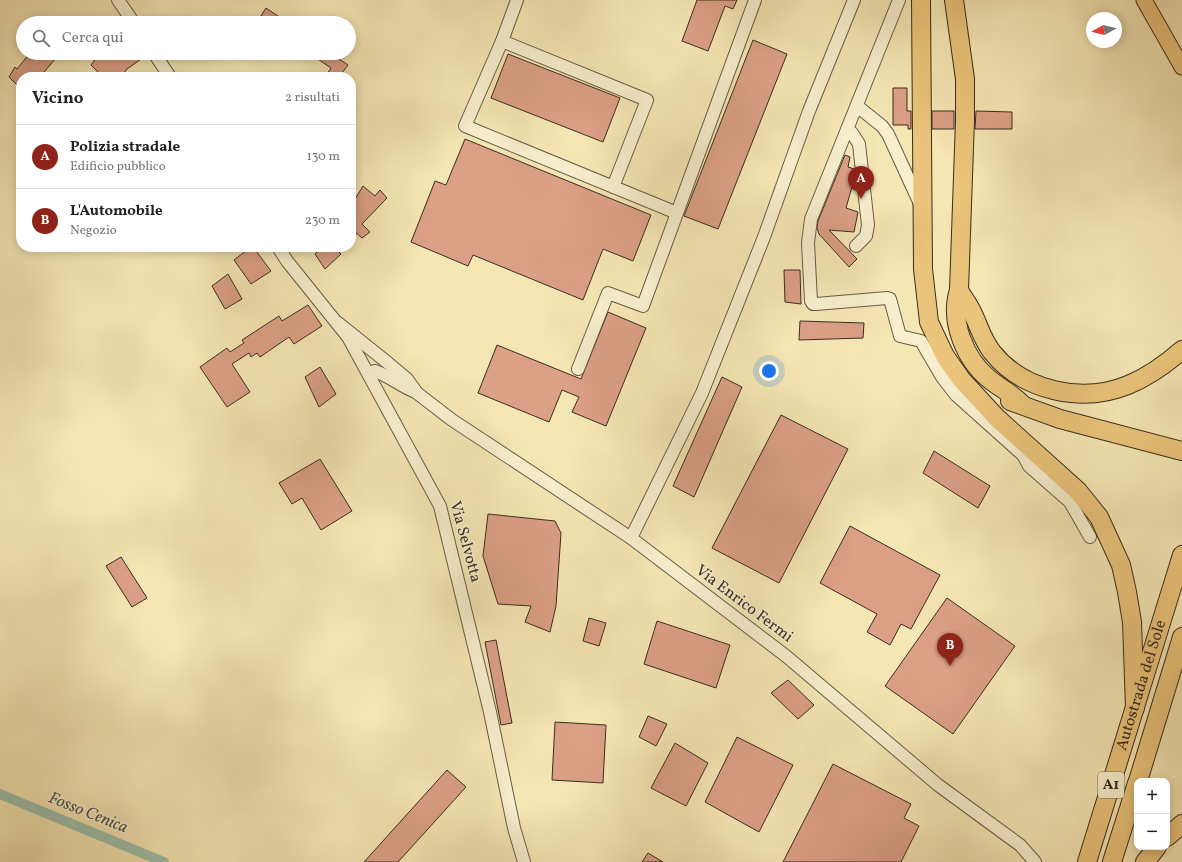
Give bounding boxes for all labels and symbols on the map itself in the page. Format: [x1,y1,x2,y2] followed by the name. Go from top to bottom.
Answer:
[1086,12,1122,48] north arrow
[848,166,874,199] pin: A
[759,361,779,381] your location
[444,499,486,585] street label: Via Selvotta
[691,560,798,648] street label: Via Enrico Fermi
[1111,617,1172,753] street label: Autostrada del Sole
[937,633,963,666] pin: B
[1098,772,1124,798] road number: A1
[45,787,131,839] water label: Fosso Cenica

